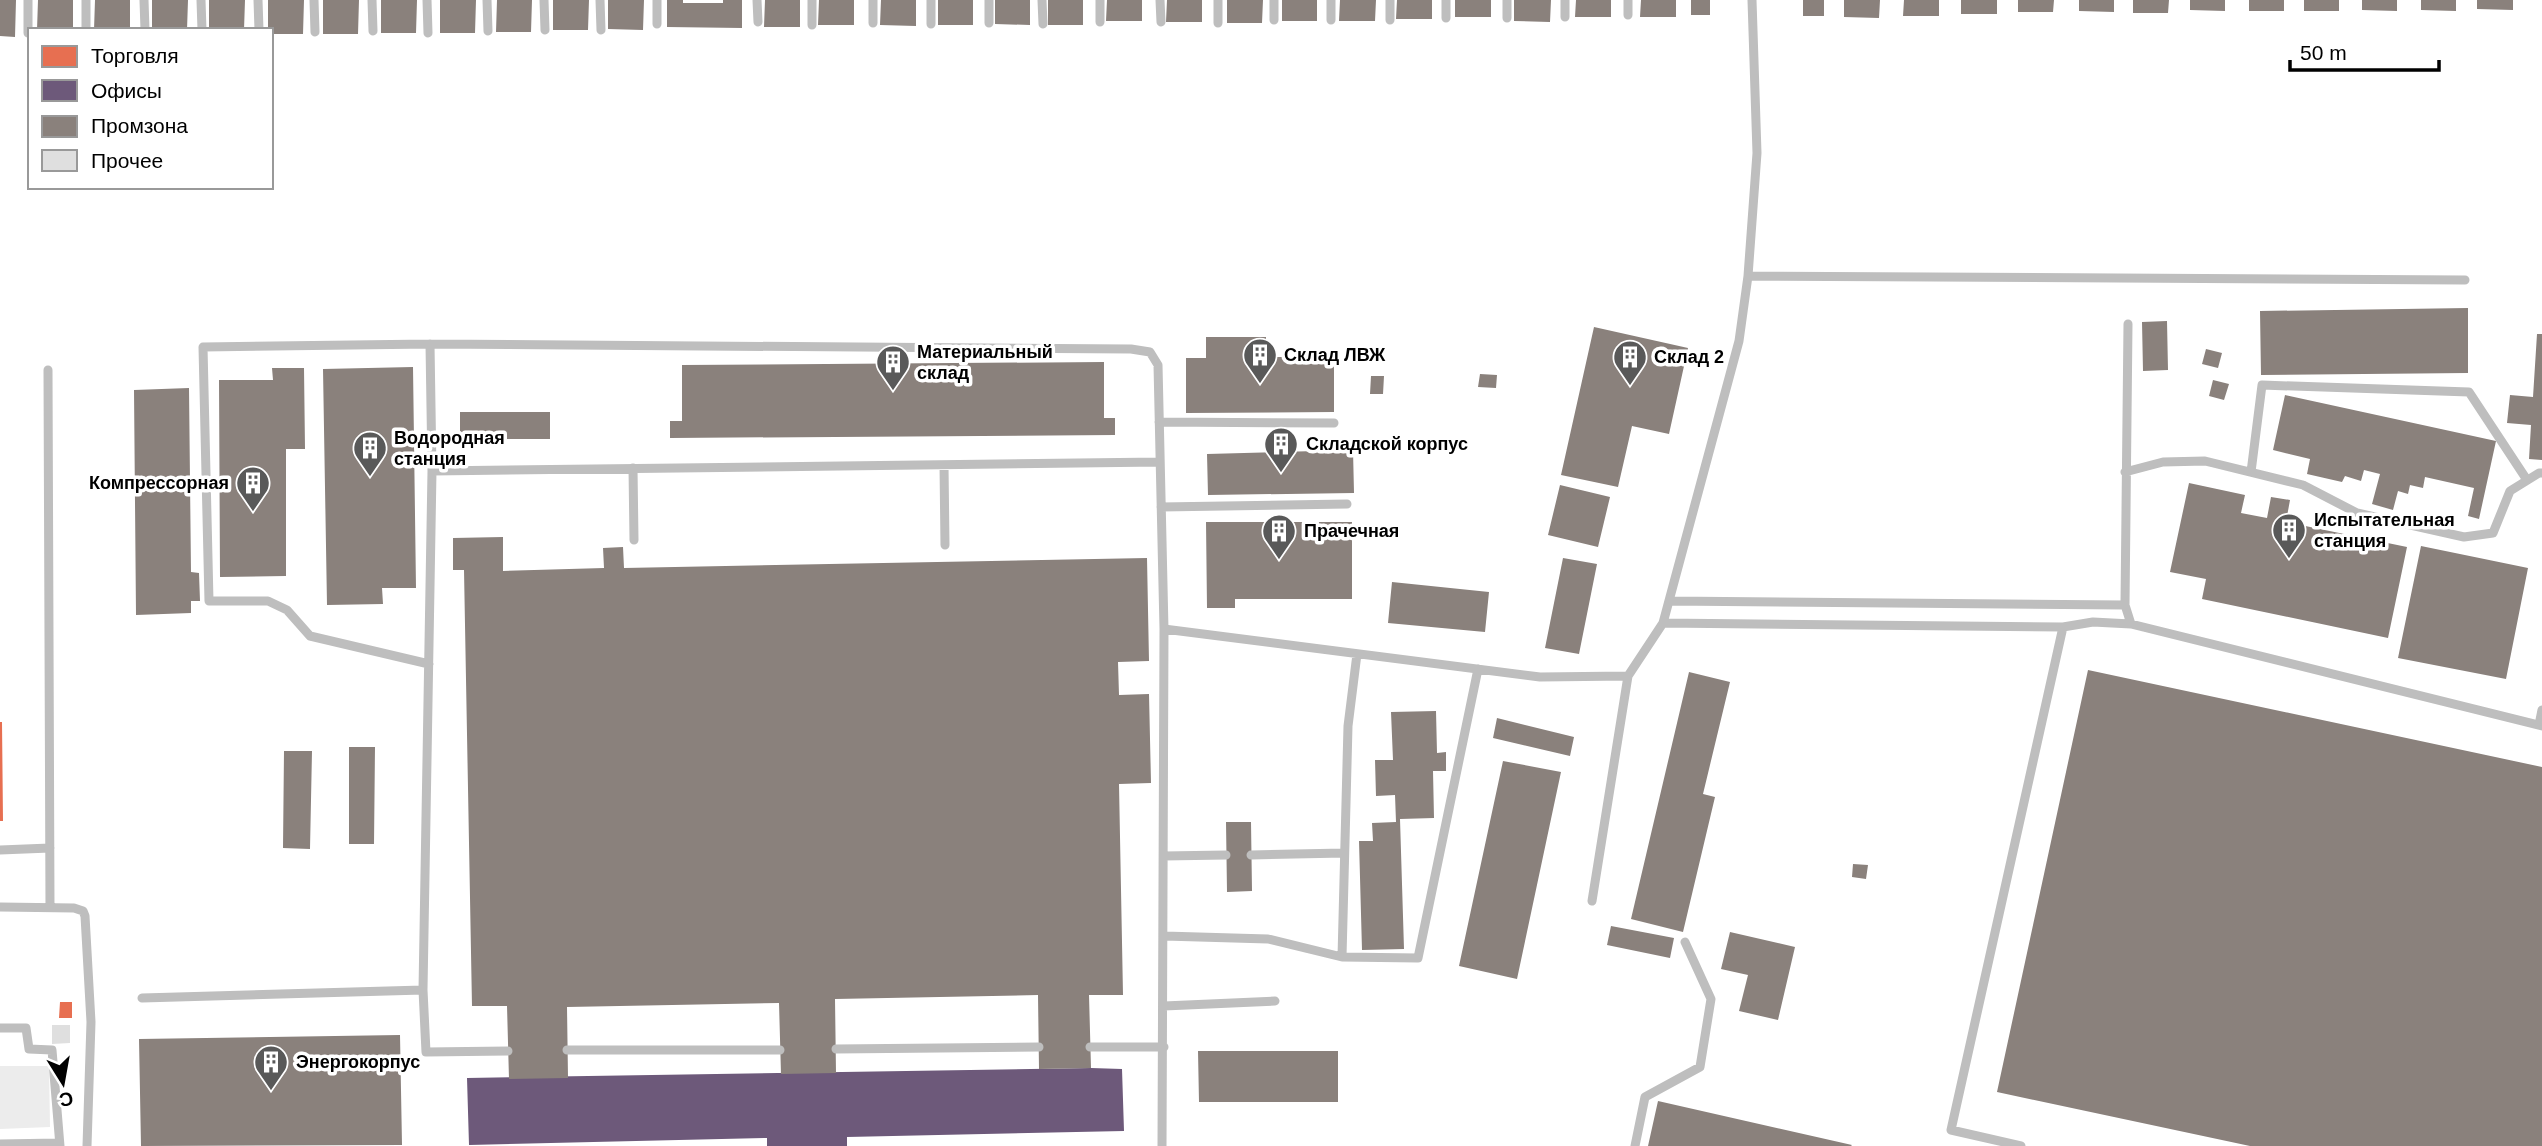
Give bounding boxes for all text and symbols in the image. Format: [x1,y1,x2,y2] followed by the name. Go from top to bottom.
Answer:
[28,28,273,189] legend
[2290,28,2439,72] scale bar
[2300,41,2347,64] text: 50 m
[91,44,179,67] text: Торговля
[91,79,162,102] text: Офисы
[91,114,188,137] text: Промзона
[91,149,163,172] text: Прочее
[1241,336,1279,385] building icon: Склад ЛВЖ
[1611,338,1649,387] building icon: Склад 2
[917,342,1053,383] place label: Материальный склад
[874,343,912,392] building icon: Материальный склад
[1284,345,1386,365] place label: Склад ЛВЖ
[1654,347,1724,367] place label: Склад 2
[1262,425,1300,474] building icon: Складской корпус
[394,428,505,469] place label: Водородная станция
[351,429,389,478] building icon: Водородная станция
[1306,434,1468,454] place label: Складской корпус
[234,464,272,513] building icon: Компрессорная
[89,473,229,493] place label: Компрессорная
[2314,510,2455,551] place label: Испытательная станция
[2270,511,2308,560] building icon: Испытательная станция
[1260,512,1298,561] building icon: Прачечная
[1304,521,1399,541] place label: Прачечная
[252,1043,290,1092] building icon: Энергокорпус
[28,1048,98,1118] north arrow
[296,1052,420,1072] place label: Энергокорпус
[57,1088,75,1111] text: С

